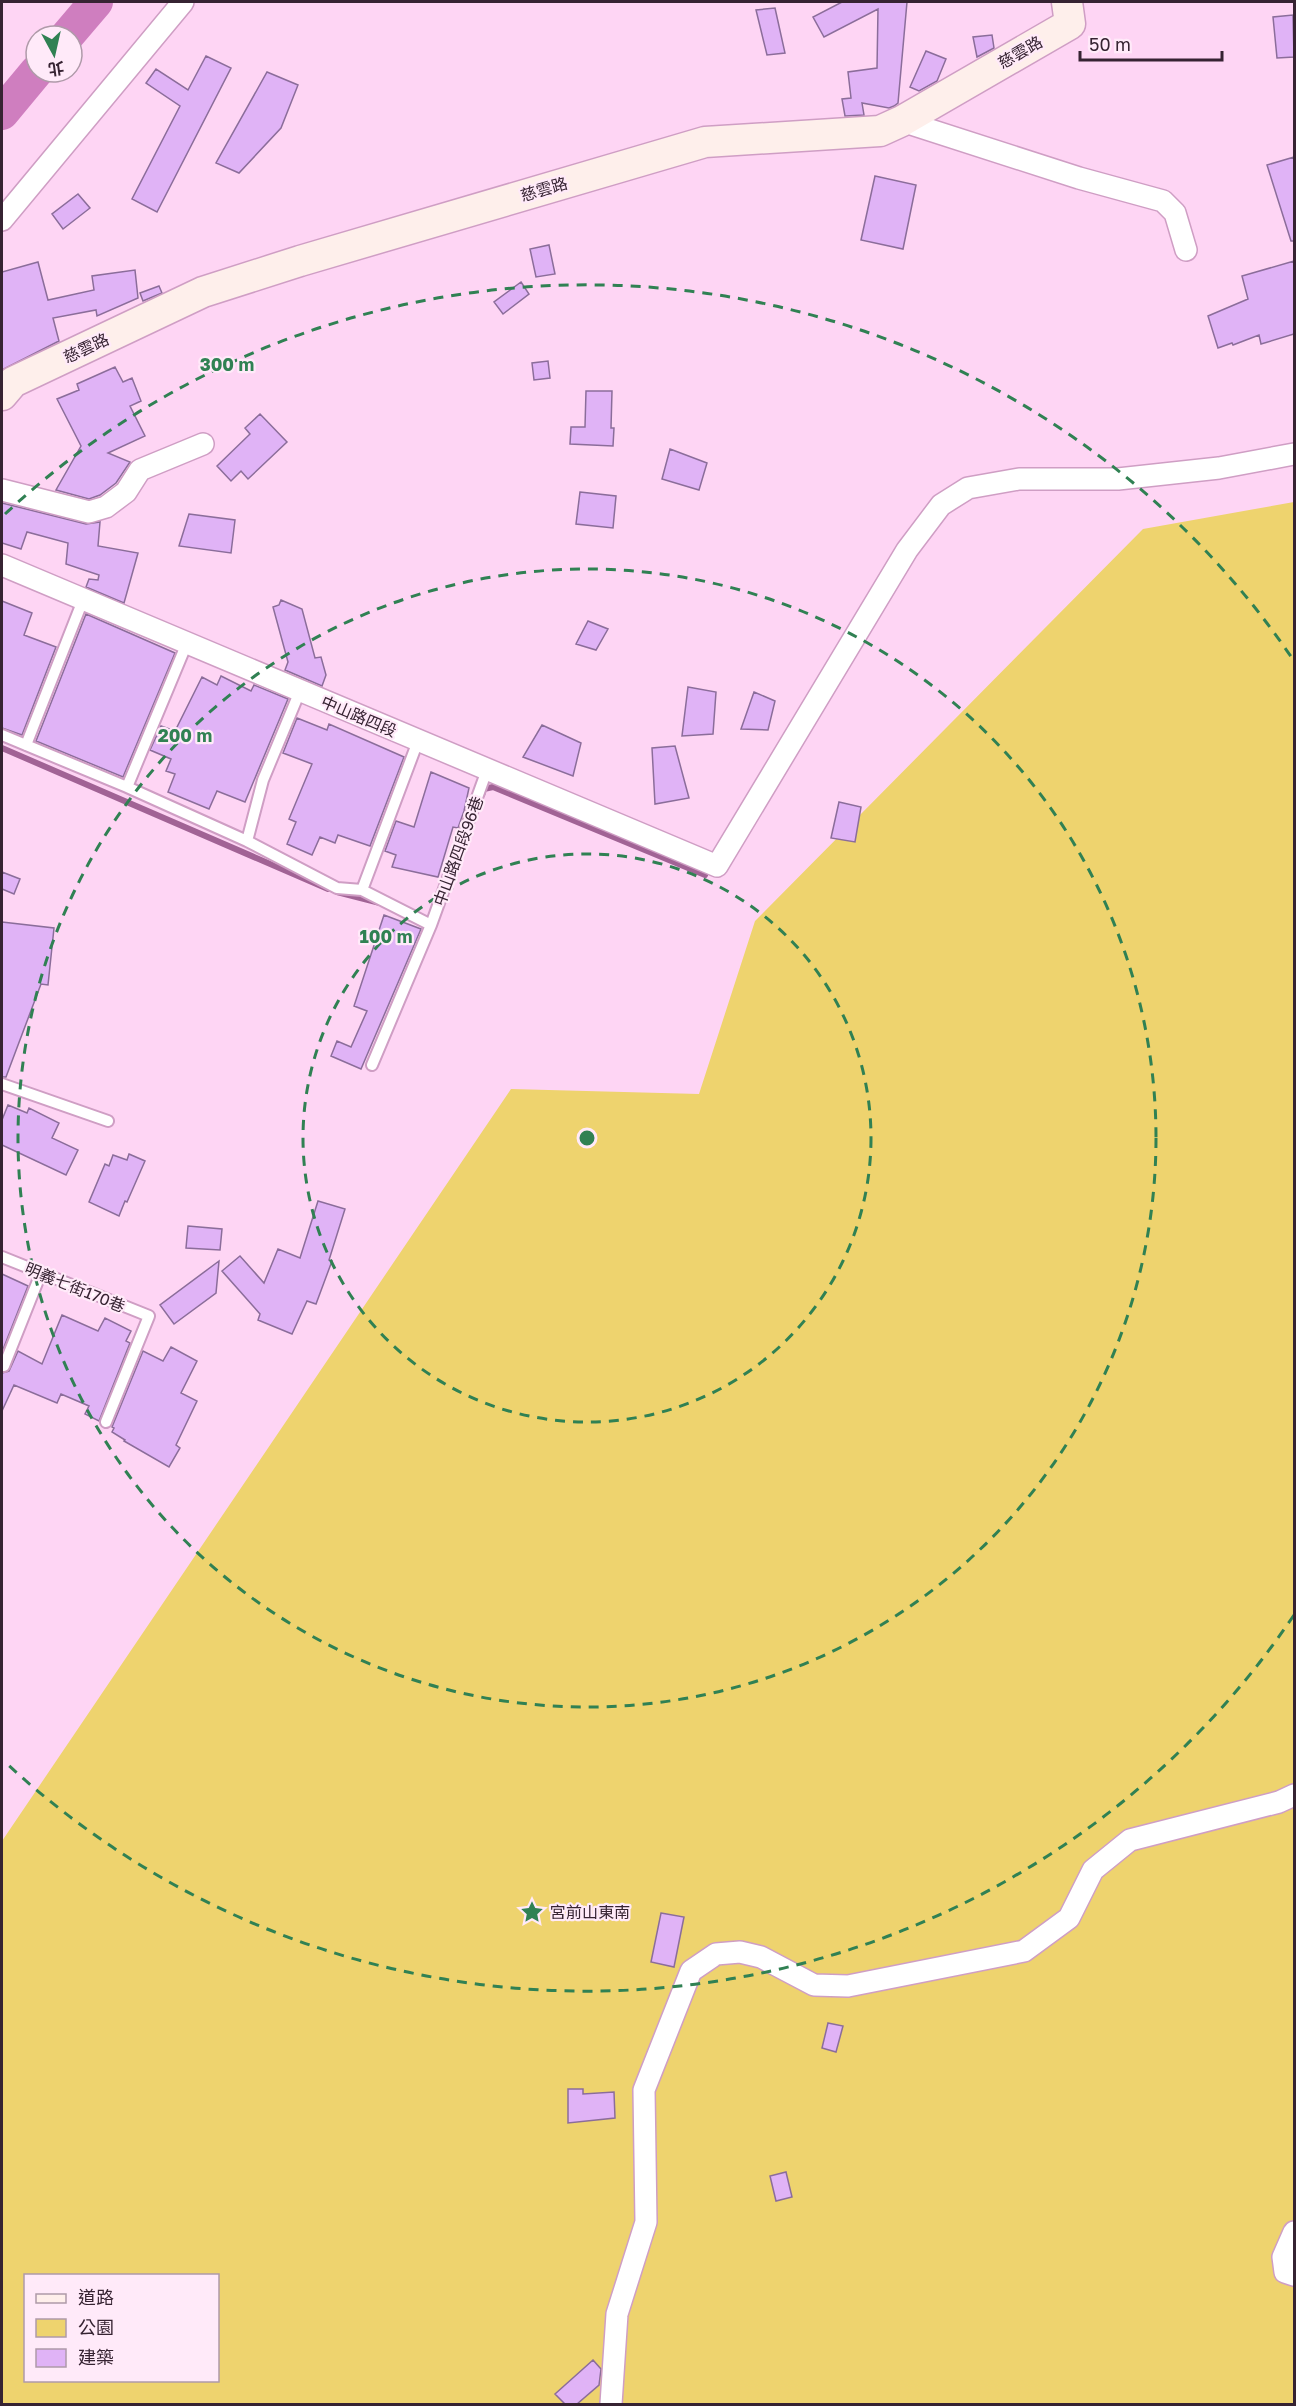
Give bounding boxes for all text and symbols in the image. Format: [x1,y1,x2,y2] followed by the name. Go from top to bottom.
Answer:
[24,24,84,84] north arrow
[1080,24,1222,62] scale bar
[994,31,1046,73] street label: 慈雲路
[1089,33,1131,55] text: 50 m
[47,58,65,80] text: 北
[518,173,570,205] street label: 慈雲路
[60,329,112,367] street label: 慈雲路
[200,353,254,375] text: 300 m
[318,691,400,741] street label: 中山路四段
[158,724,212,746] text: 200 m
[429,793,487,909] street label: 中山路四段96巷
[360,925,412,947] text: 100 m
[577,1128,597,1148] centre of rings
[22,1258,128,1316] street label: 明義七街170巷
[519,1899,545,1925] place icon: 宮前山東南
[550,1902,630,1922] place label: 宮前山東南
[24,2274,219,2382] legend
[78,2286,114,2308] text: 道路
[78,2316,114,2338] text: 公園
[78,2346,114,2368] text: 建築

